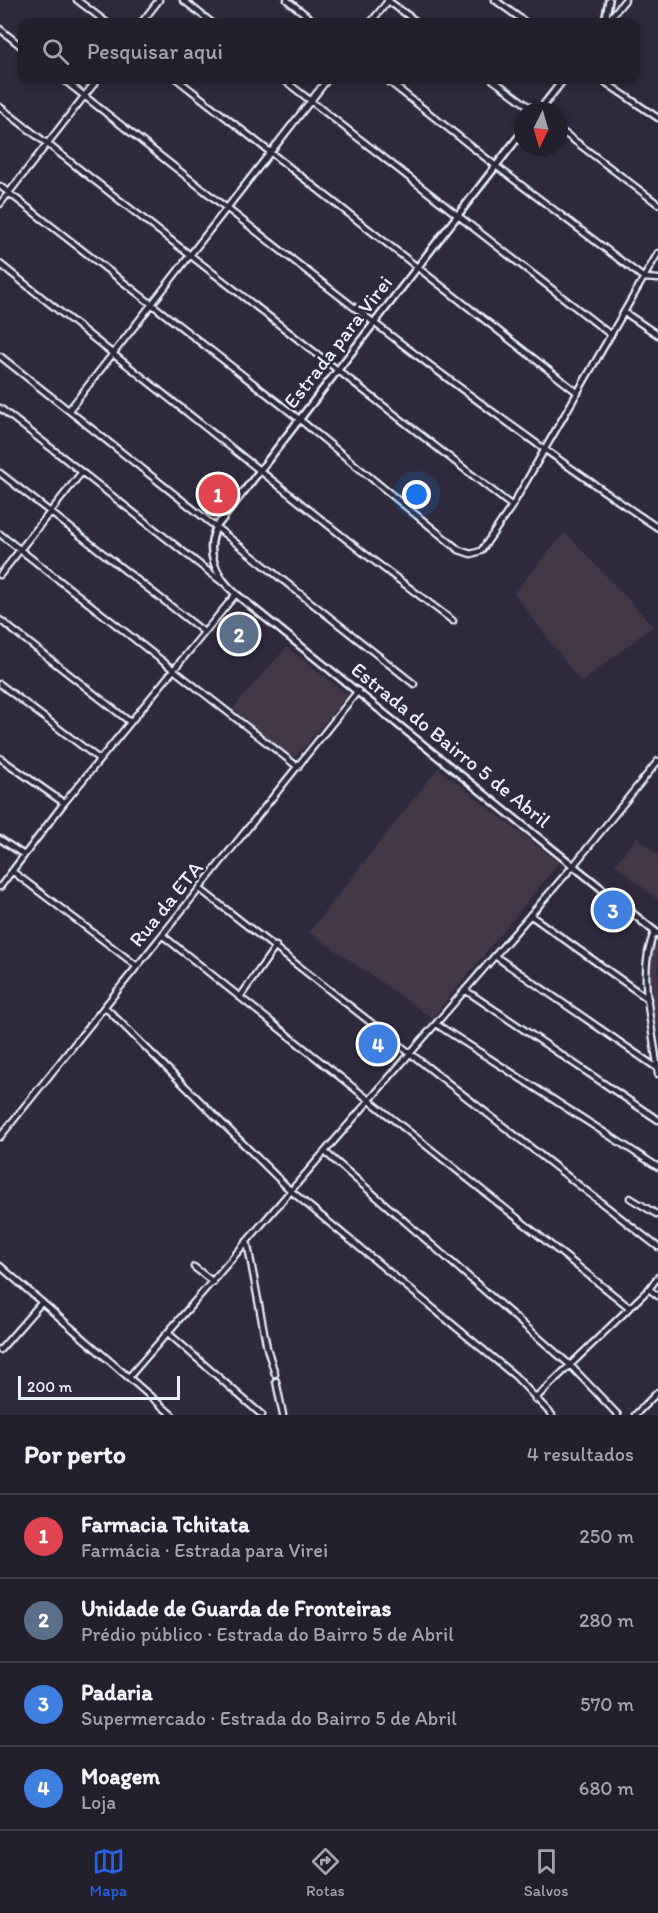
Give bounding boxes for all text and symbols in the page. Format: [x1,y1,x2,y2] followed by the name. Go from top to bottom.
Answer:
[18,18,640,84] search box
[39,35,72,68] icon: search
[87,38,223,65] text: Pesquisar aqui
[514,102,568,156] north arrow
[278,270,397,413] street label: Estrada para Virei
[198,472,238,516] pin: 1
[402,480,431,509] your location
[220,612,258,656] pin: 2
[347,657,556,833] street label: Estrada do Bairro 5 de Abril
[123,855,208,952] street label: Rua da ETA
[594,888,632,932] pin: 3
[358,1022,398,1066] pin: 4
[18,1373,180,1400] scale bar
[27,1377,72,1396] text: 200 m
[24,1438,126,1470] text: Por perto
[527,1442,634,1466] text: 4 resultados
[81,1511,249,1538] text: Farmacia Tchitata
[39,1524,48,1548] text: 1
[579,1524,634,1548] text: 250 m
[81,1538,328,1562] text: Farmácia · Estrada para Virei
[81,1595,391,1622] text: Unidade de Guarda de Fronteiras
[38,1608,49,1632] text: 2
[579,1608,634,1632] text: 280 m
[81,1622,454,1646] text: Prédio público · Estrada do Bairro 5 de Abril
[81,1679,153,1706] text: Padaria
[38,1692,49,1716] text: 3
[580,1692,634,1716] text: 570 m
[81,1706,457,1730] text: Supermercado · Estrada do Bairro 5 de Abril
[81,1763,160,1790] text: Moagem
[37,1776,50,1800] text: 4
[579,1776,634,1800] text: 680 m
[81,1790,116,1814] text: Loja
[90,1845,127,1900] tab: Mapa
[306,1845,345,1900] tab: Rotas
[524,1845,568,1900] tab: Salvos

